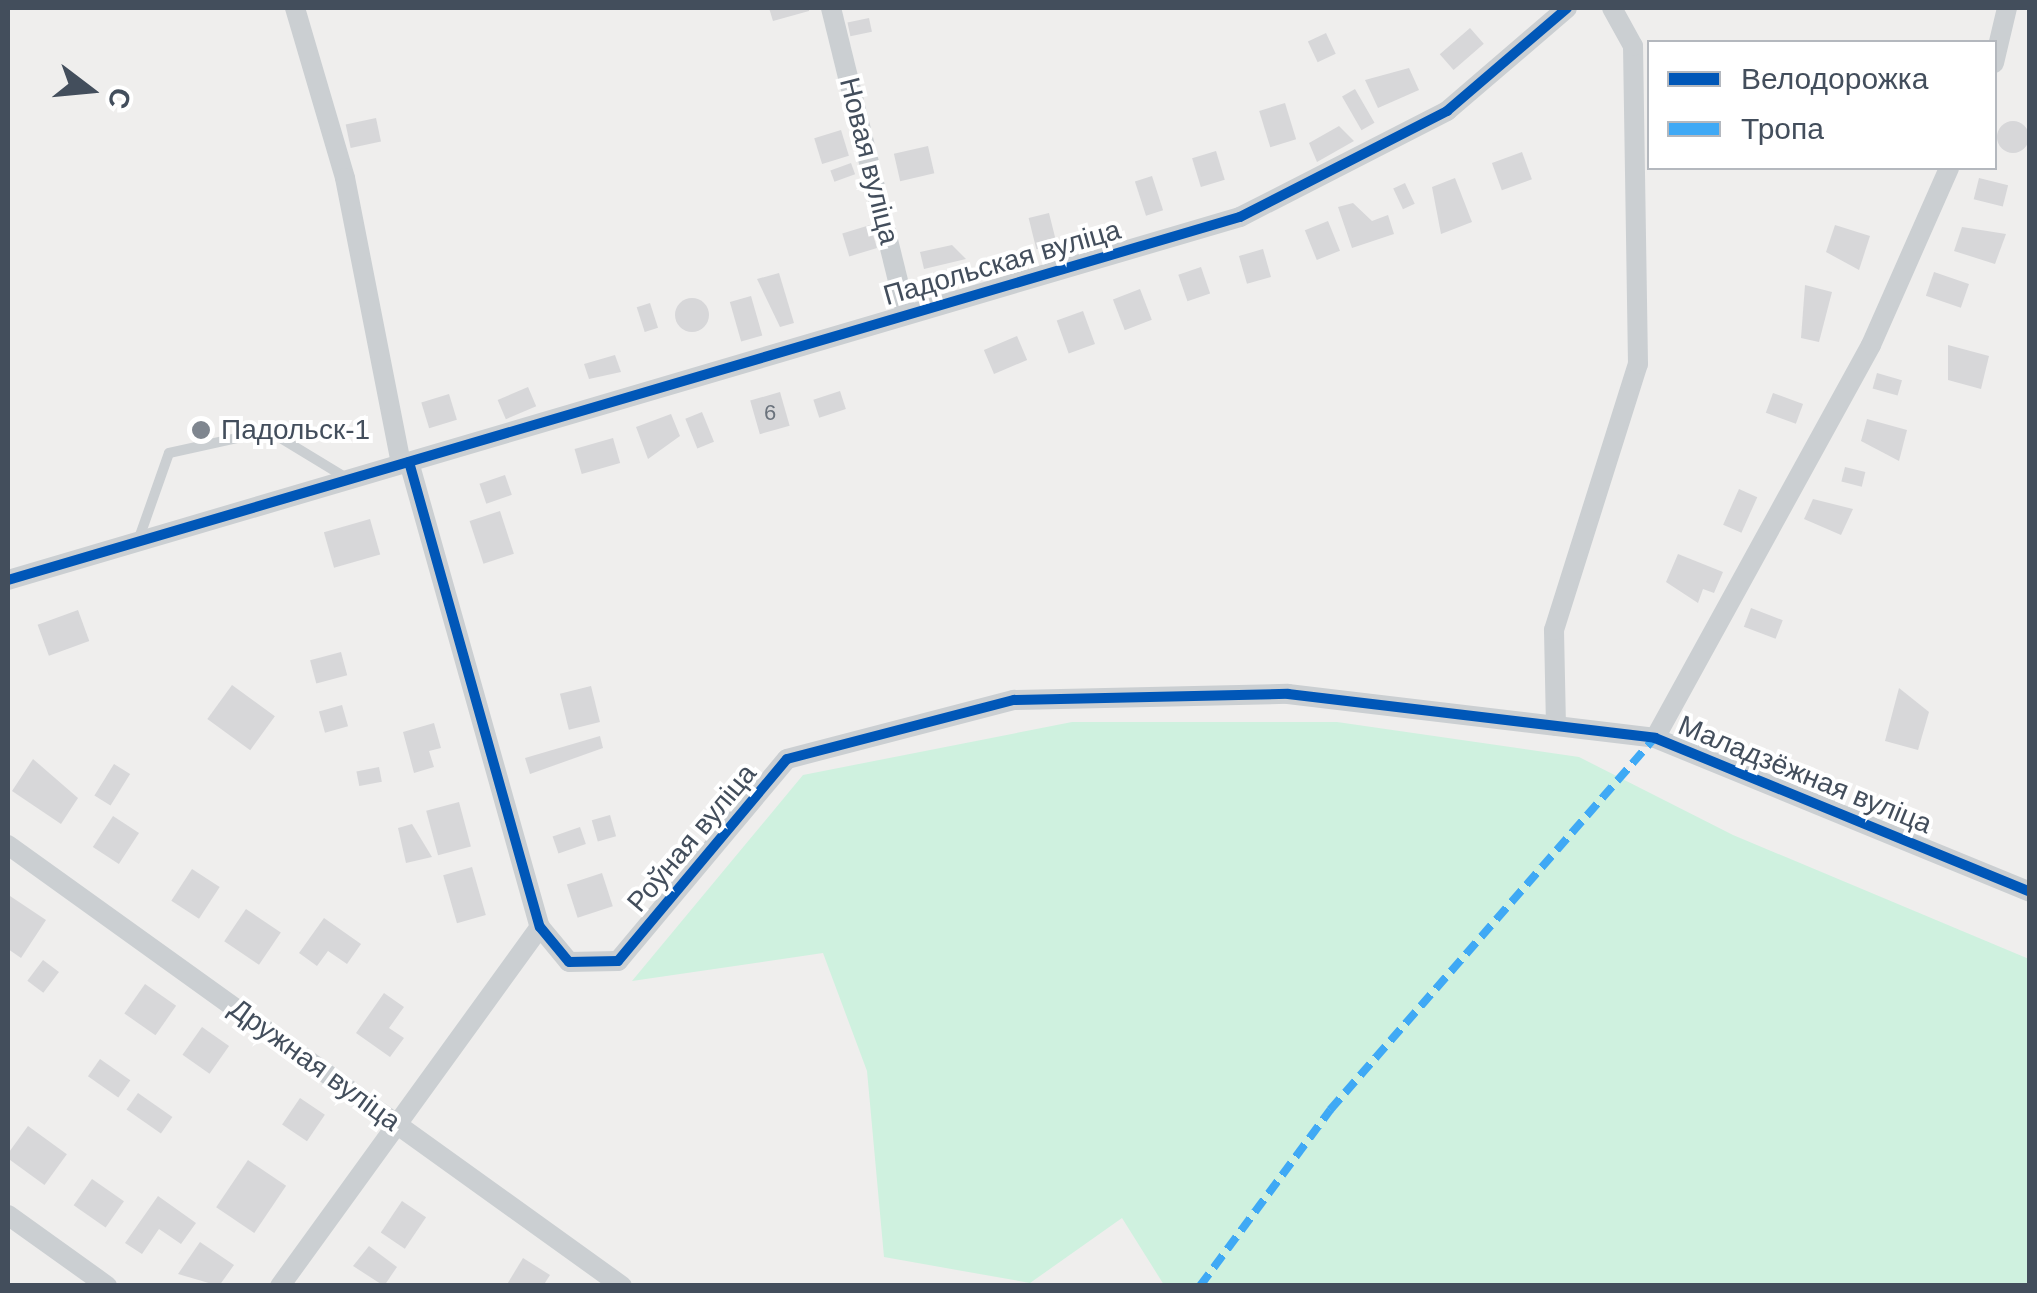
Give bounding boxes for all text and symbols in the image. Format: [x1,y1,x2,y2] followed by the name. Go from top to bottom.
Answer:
[40,40,140,140] north arrow
[1647,40,1997,170] legend
[1741,62,1928,95] text: Велодорожка
[832,74,906,248] street label: Новая вуліца
[102,84,137,112] text: С
[1741,112,1824,145] text: Тропа
[880,213,1124,313] street label: Падольская вуліца
[764,400,776,426] house number: 6
[221,413,370,447] place label: Падольск-1
[190,419,212,441] marker: Падольск-1
[1673,709,1937,841] street label: Маладзёжная вуліца
[620,757,764,919] street label: Роўная вуліца
[223,992,407,1138] street label: Дружная вуліца

